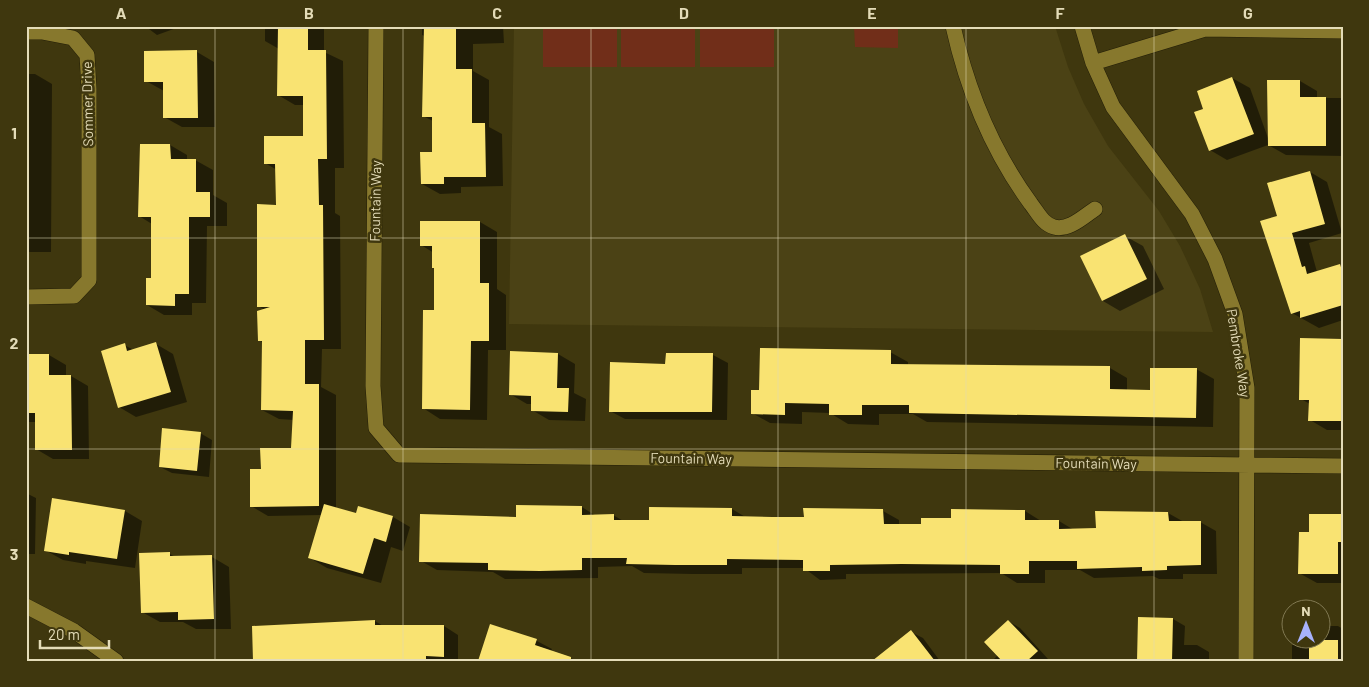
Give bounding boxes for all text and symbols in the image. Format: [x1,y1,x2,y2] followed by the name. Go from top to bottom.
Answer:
[116,3,127,22] text: A
[304,3,314,22] text: B
[492,3,502,22] text: C
[679,3,689,22] text: D
[867,3,877,22] text: E
[1056,3,1065,22] text: F
[1243,3,1253,22] text: G
[78,61,96,147] street label: Sommer Drive
[11,123,17,142] text: 1
[366,160,384,242] street label: Fountain Way
[1224,307,1254,399] street label: Pembroke Way
[10,333,19,352] text: 2
[650,449,732,467] street label: Fountain Way
[1055,454,1137,472] street label: Fountain Way
[10,544,18,563] text: 3
[1282,600,1332,650] north arrow
[1301,602,1311,619] text: N
[40,617,109,649] scale bar
[48,625,80,643] text: 20 m

